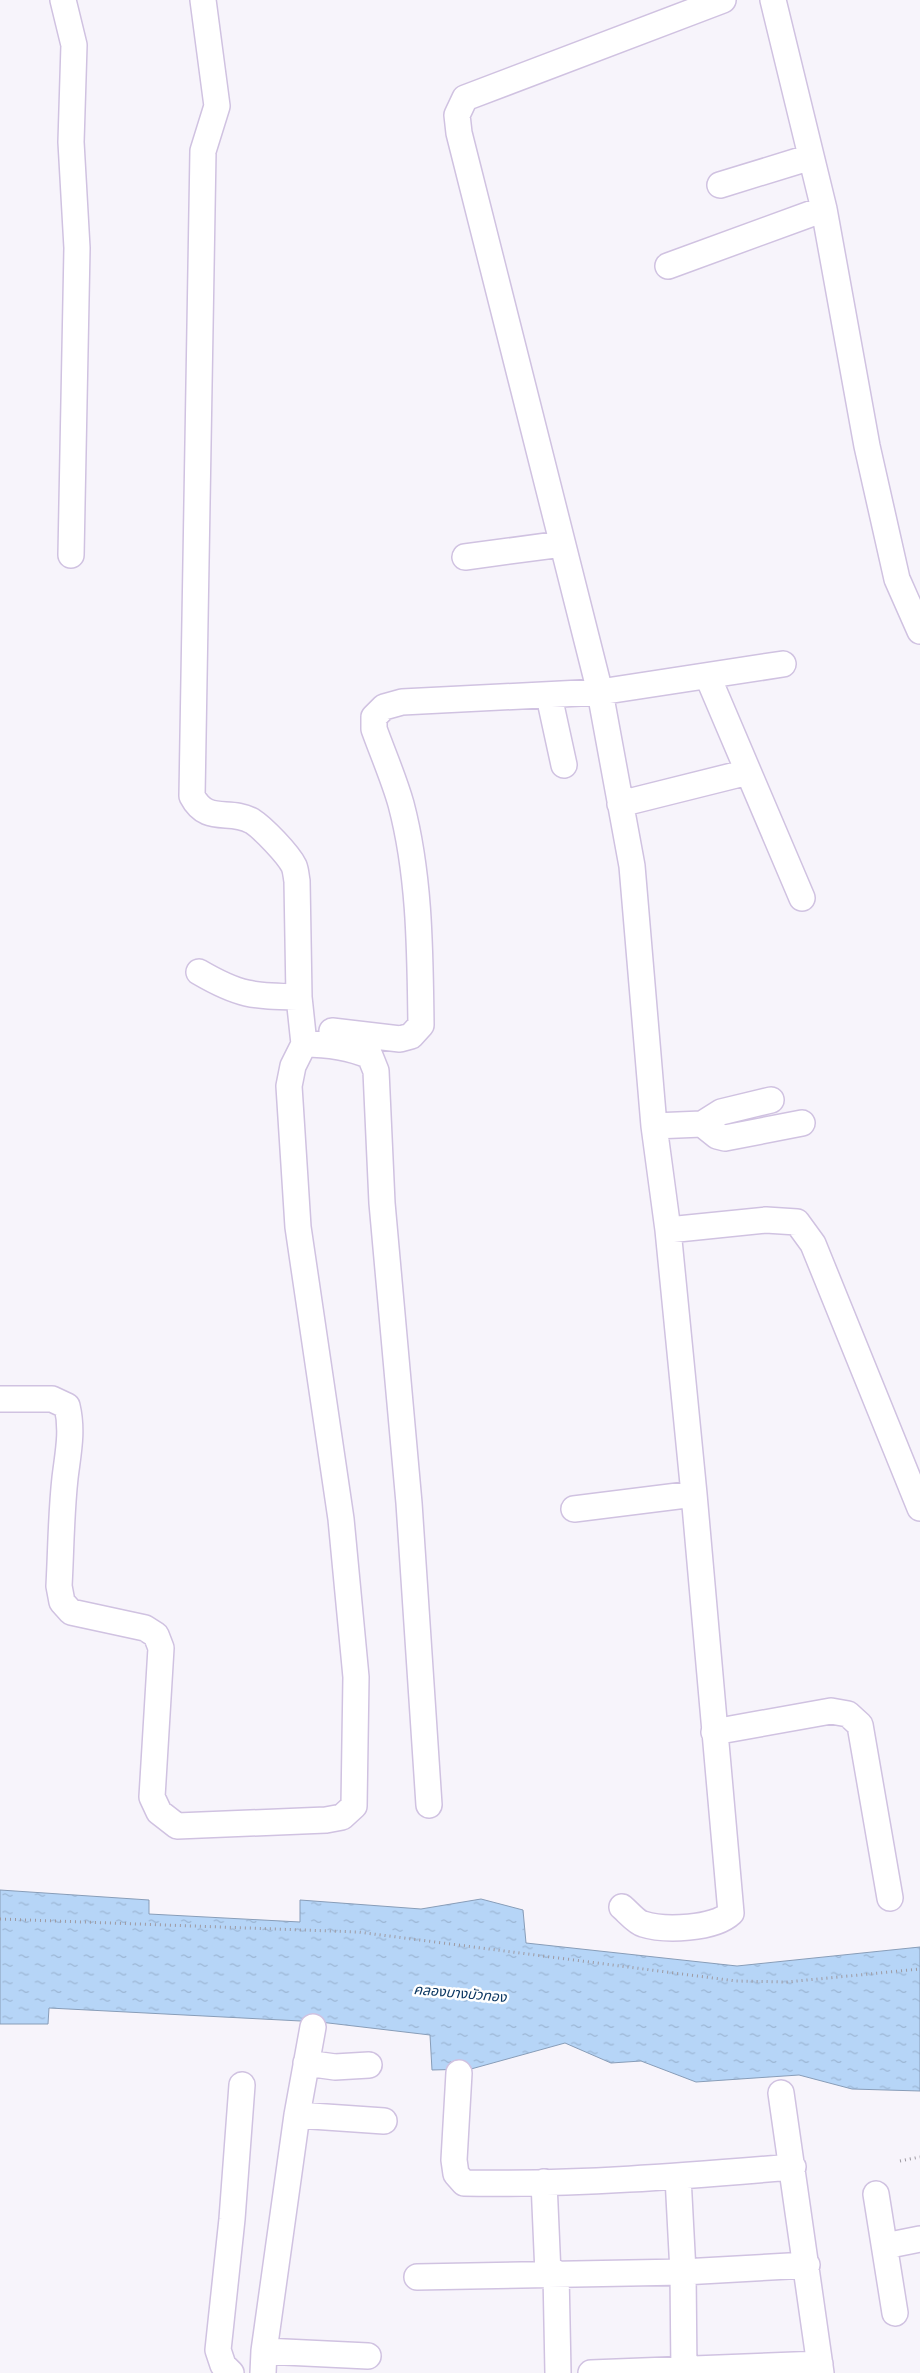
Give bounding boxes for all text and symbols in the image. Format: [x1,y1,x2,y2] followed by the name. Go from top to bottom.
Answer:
[413,1979,509,2008] water label: คลองบางบัวทอง

